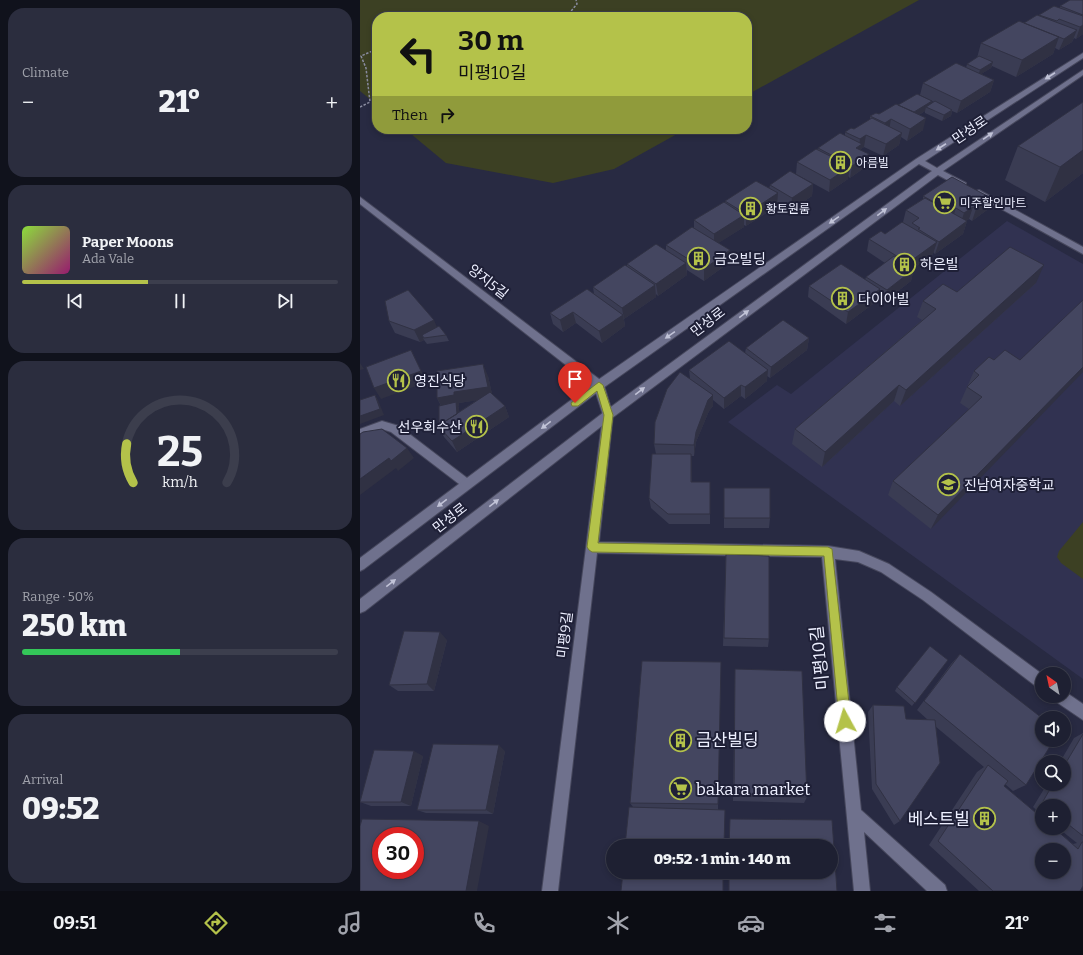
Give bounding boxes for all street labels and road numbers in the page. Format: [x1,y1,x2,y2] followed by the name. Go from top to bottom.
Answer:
[949,112,991,148] street label: 만성로
[465,261,511,303] street label: 양지5길
[687,304,729,340] street label: 만성로
[430,499,471,537] street label: 만성로
[554,611,576,659] street label: 미평9길
[806,625,834,691] street label: 미평10길

